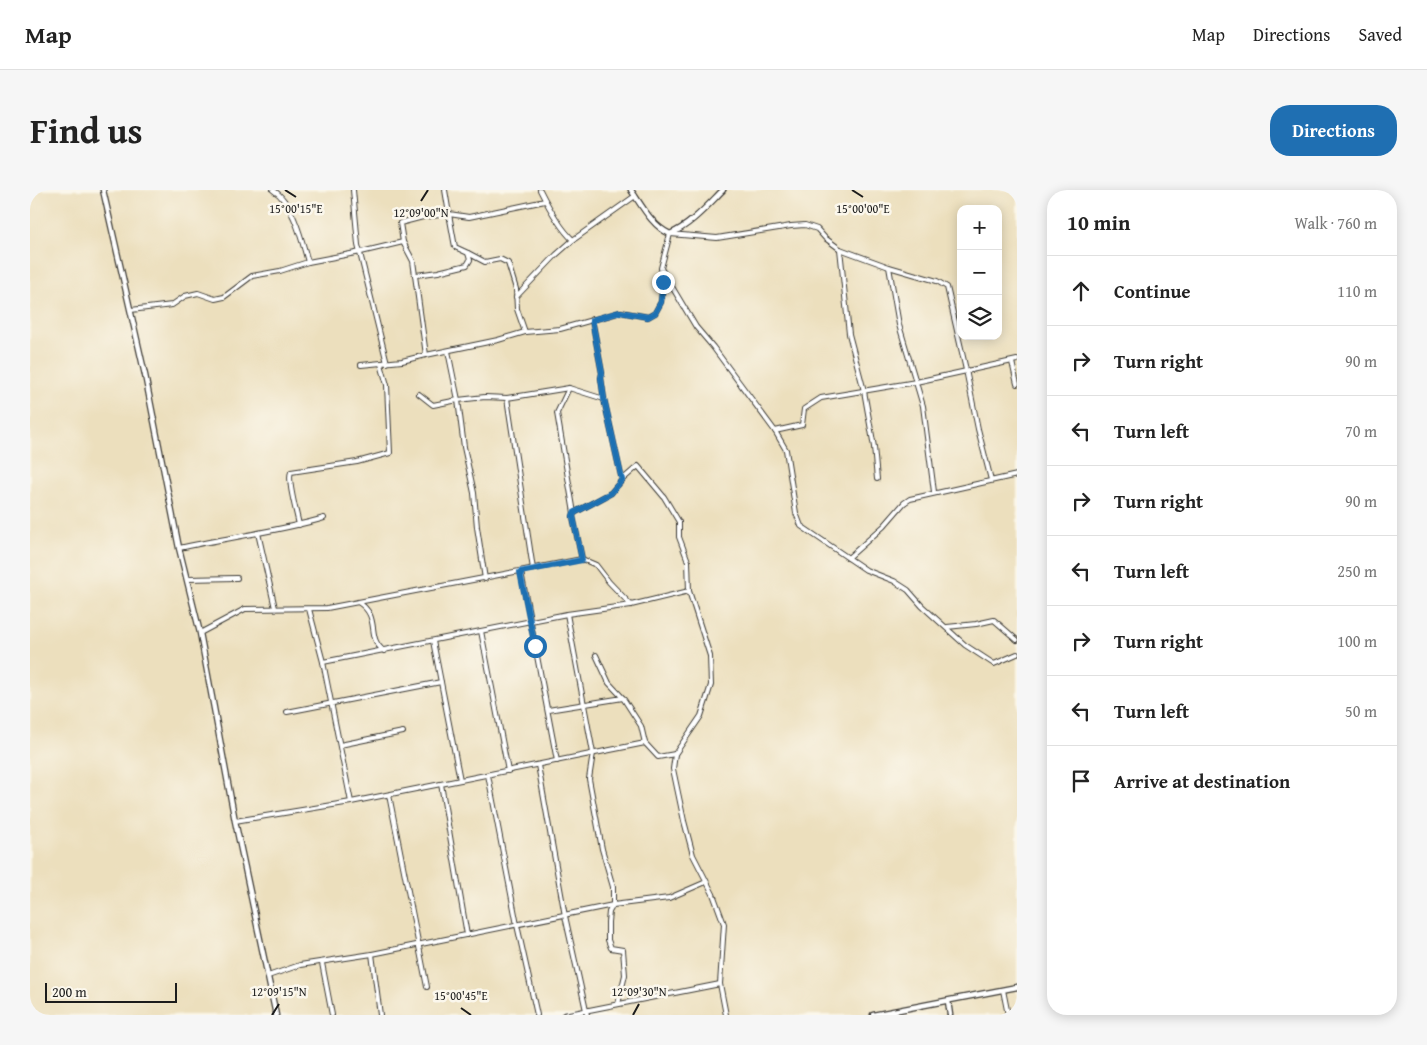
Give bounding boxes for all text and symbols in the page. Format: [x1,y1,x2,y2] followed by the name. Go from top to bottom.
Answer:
[25,17,72,52] text: Map
[1192,21,1225,48] text: Map
[1253,21,1330,48] text: Directions
[1358,21,1402,48] text: Saved
[30,105,143,156] text: Find us
[1270,105,1397,156] button: Directions
[269,200,323,217] text: 15°00'15"E
[836,200,890,217] text: 15°00'00"E
[393,204,449,221] text: 12°09'00"N
[957,205,1002,340] map controls
[957,205,1002,250] button: +
[1067,207,1130,238] text: 10 min
[1294,211,1377,235] text: Walk · 760 m
[957,250,1002,295] button: −
[652,271,675,294] route end
[1067,277,1095,305] icon: ahead
[1114,277,1191,305] text: Continue
[1337,279,1377,303] text: 110 m
[957,295,1002,340] button: layers
[1067,347,1095,375] icon: right
[1114,347,1203,375] text: Turn right
[1345,349,1377,373] text: 90 m
[1067,417,1095,445] icon: left
[1114,417,1189,445] text: Turn left
[1345,419,1377,443] text: 70 m
[1067,487,1095,515] icon: right
[1114,487,1203,515] text: Turn right
[1345,489,1377,513] text: 90 m
[1067,557,1095,585] icon: left
[1114,557,1189,585] text: Turn left
[1337,559,1377,583] text: 250 m
[1067,627,1095,655] icon: right
[1114,627,1203,655] text: Turn right
[1337,629,1377,653] text: 100 m
[524,635,547,658] route start
[1067,697,1095,725] icon: left
[1114,697,1189,725] text: Turn left
[1345,699,1377,723] text: 50 m
[1067,767,1095,795] icon: arrive
[1114,767,1290,795] text: Arrive at destination
[45,980,178,1003] scale bar
[52,982,87,1002] text: 200 m
[251,983,307,1000] text: 12°09'15"N
[611,983,667,1000] text: 12°09'30"N
[434,987,488,1004] text: 15°00'45"E

